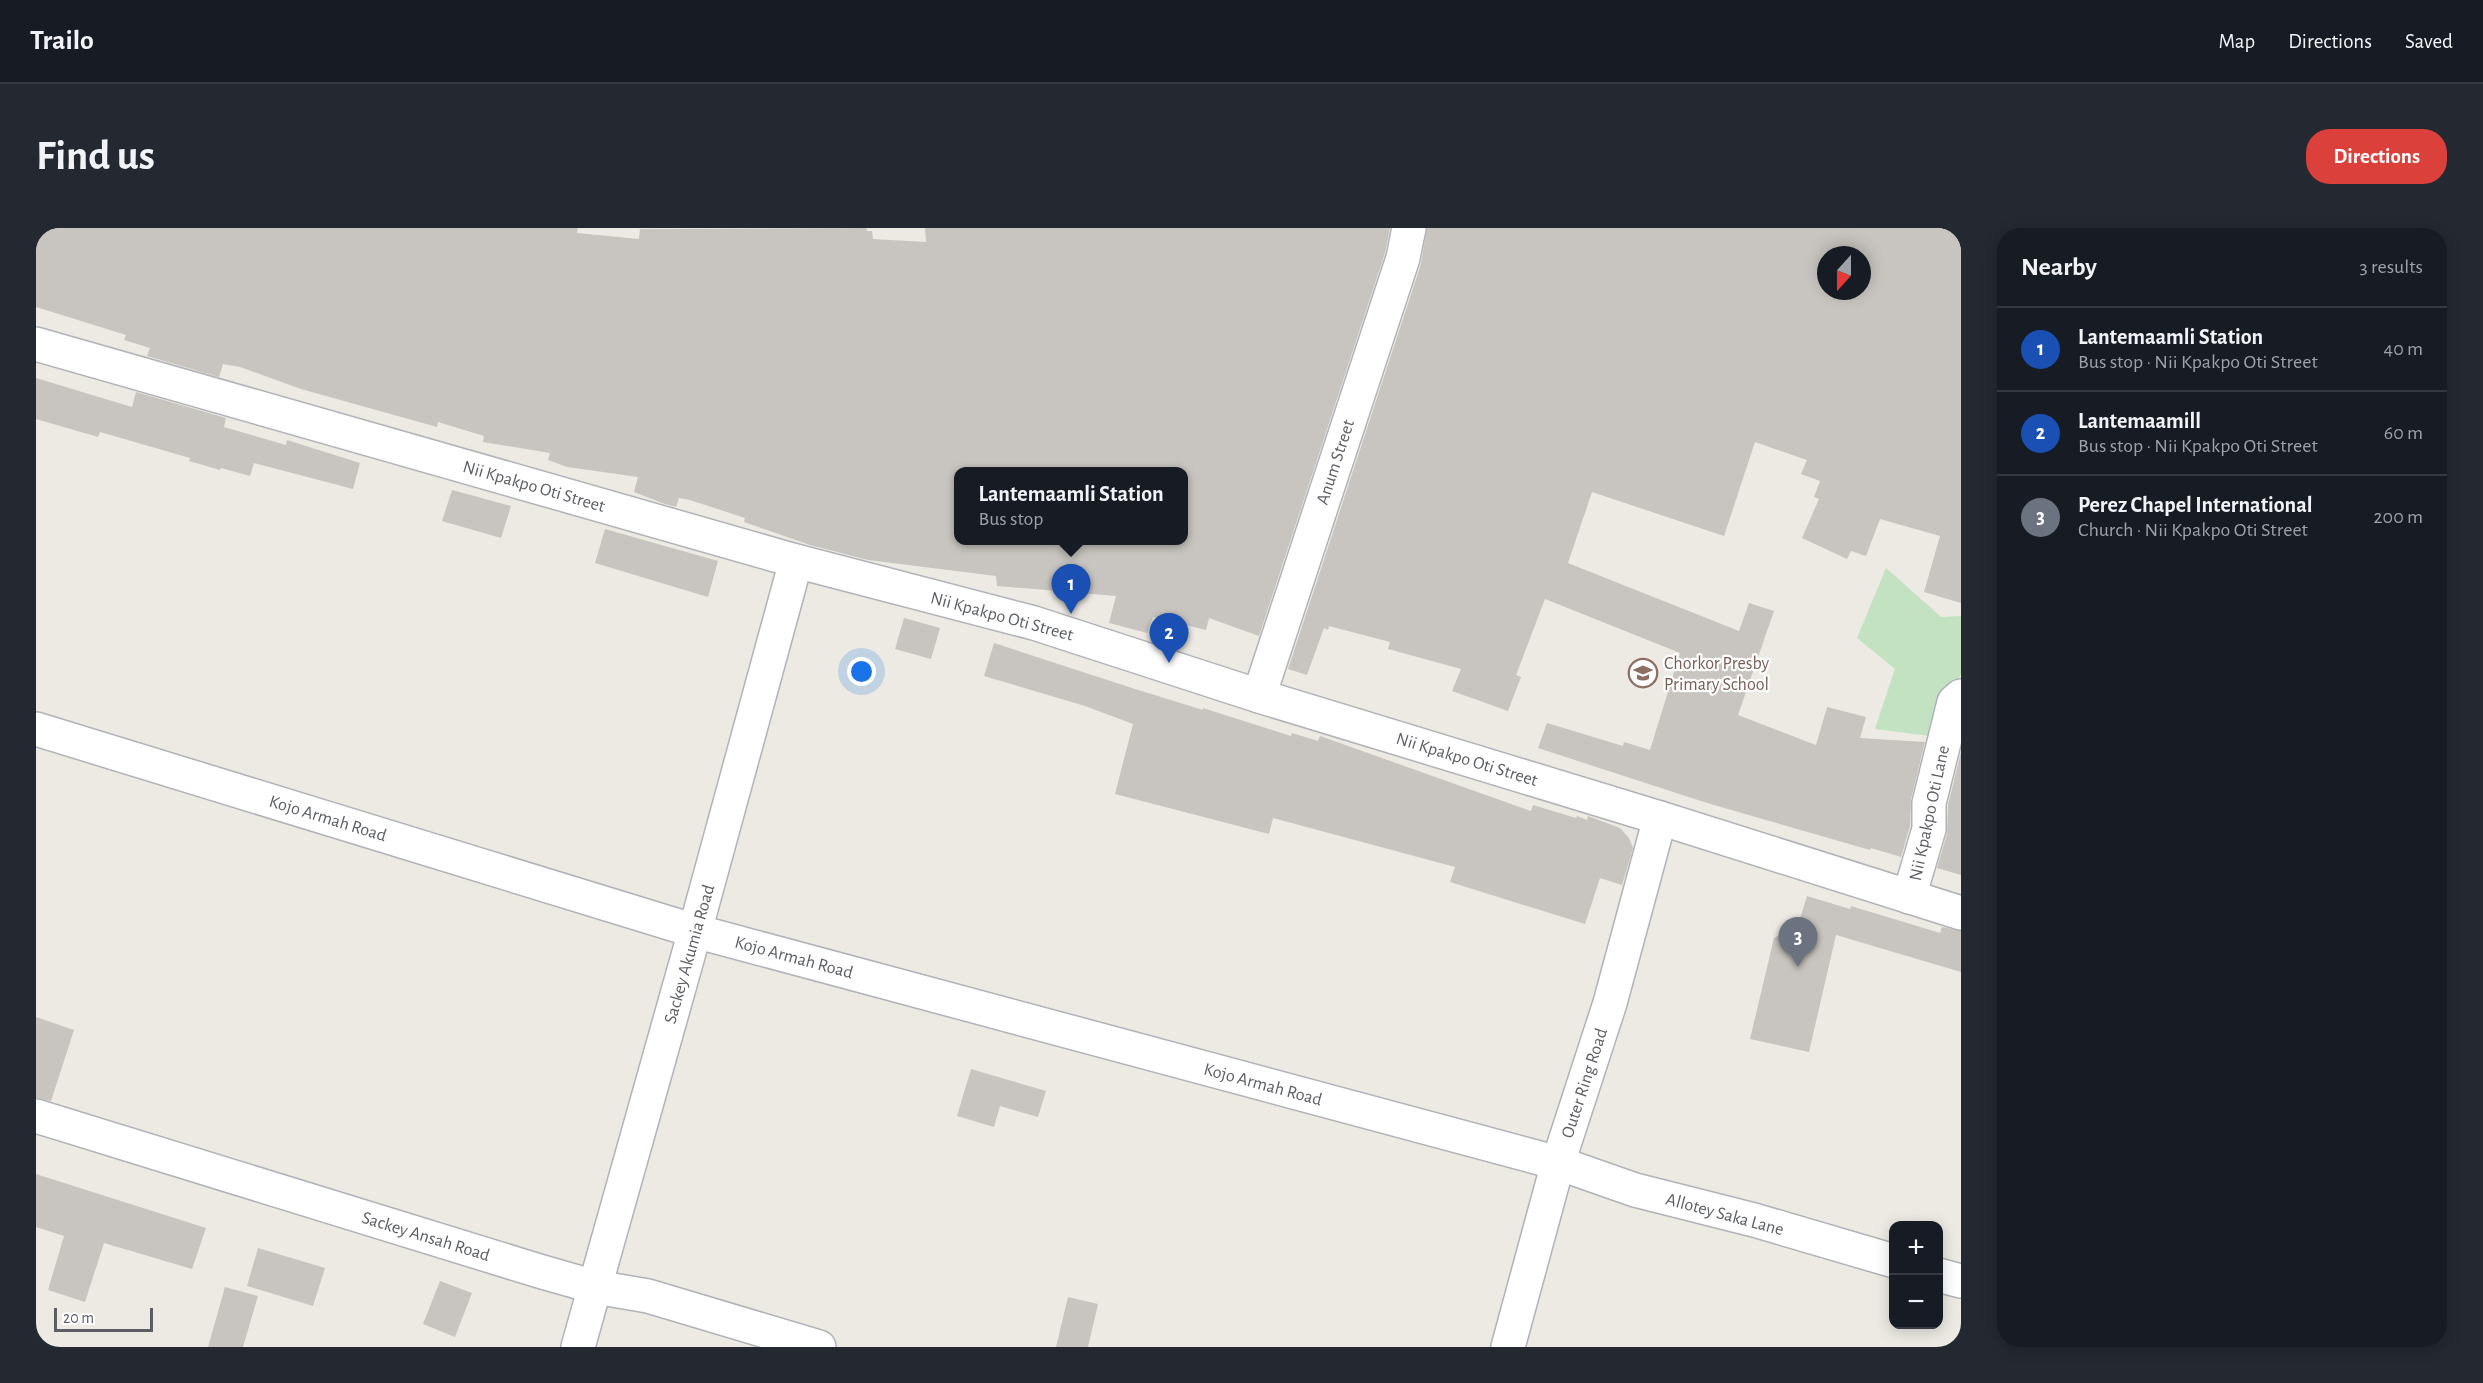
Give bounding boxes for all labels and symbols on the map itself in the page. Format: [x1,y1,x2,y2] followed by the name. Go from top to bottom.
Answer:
[1817,246,1871,300] north arrow
[1314,417,1358,507] street label: Anum Street
[461,458,607,516] street label: Nii Kpakpo Oti Street
[1052,564,1090,614] pin: 1
[928,589,1075,645] street label: Nii Kpakpo Oti Street
[1150,614,1188,663] pin: 2
[1664,655,1769,694] place label: Chorkor Presby Primary School
[847,657,876,686] your location
[1627,657,1659,689] school or university icon: Chorkor Presby Primary School
[1394,730,1540,790] street label: Nii Kpakpo Oti Street
[1907,744,1953,883] street label: Nii Kpakpo Oti Lane
[267,793,389,845] street label: Kojo Armah Road
[662,883,718,1026] street label: Sackey Akumia Road
[1778,918,1818,967] pin: 3
[733,934,855,982] street label: Kojo Armah Road
[1559,1026,1611,1140] street label: Outer Ring Road
[1202,1061,1324,1109] street label: Kojo Armah Road
[1664,1191,1786,1239] street label: Allotey Saka Lane
[360,1209,492,1265] street label: Sackey Ansah Road
[54,1305,153,1332] scale bar

